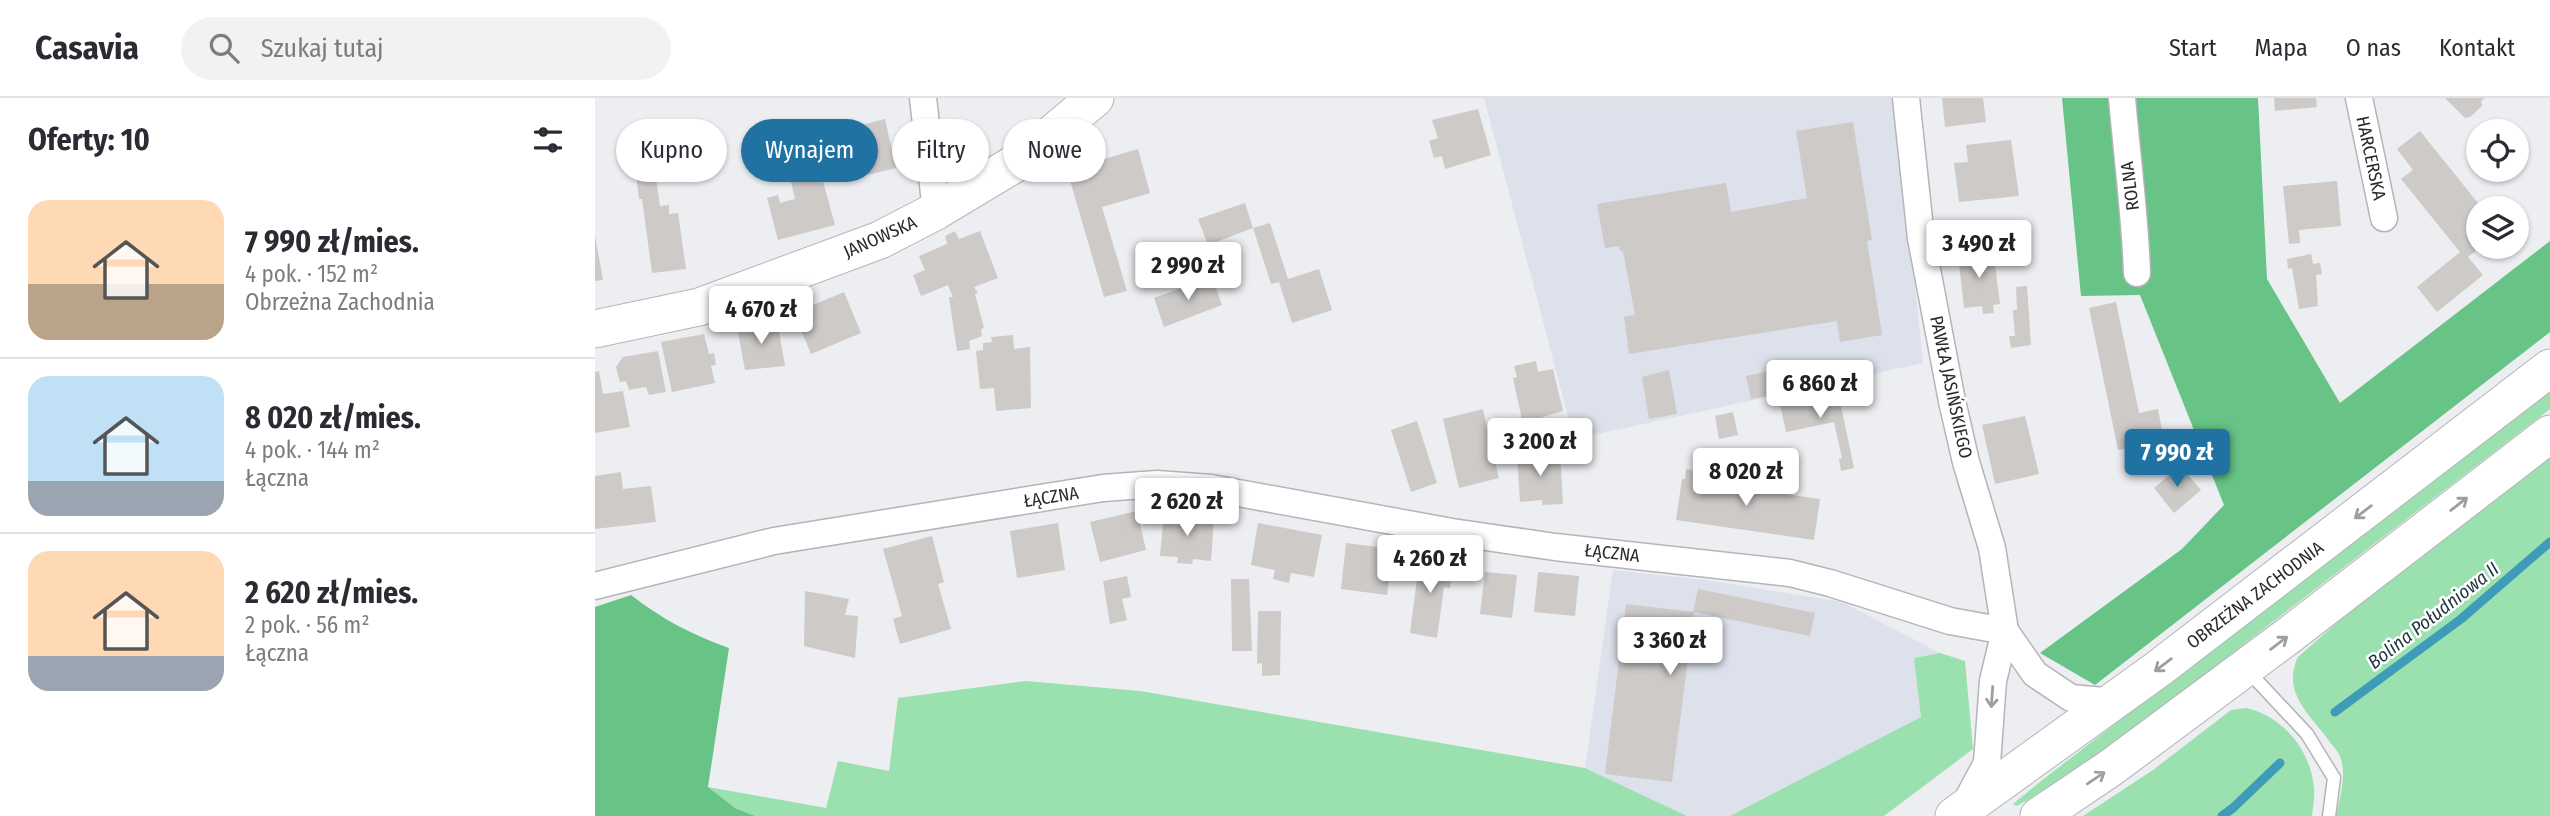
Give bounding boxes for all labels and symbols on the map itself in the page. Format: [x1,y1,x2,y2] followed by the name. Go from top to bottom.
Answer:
[2351,114,2391,202] street label: HARCERSKA
[2116,160,2144,212] street label: ROLNA
[840,211,921,263] street label: JANOWSKA
[1907,220,2051,280] pin: 3 490 zł
[1116,242,1260,302] pin: 2 990 zł
[689,286,833,346] pin: 4 670 zł
[1925,313,1978,460] street label: PAWŁA JASIŃSKIEGO
[1748,360,1892,420] pin: 6 860 zł
[1468,418,1612,478] pin: 3 200 zł
[2105,430,2249,489] pin: 7 990 zł
[1674,448,1818,508] pin: 8 020 zł
[1115,478,1259,538] pin: 2 620 zł
[1022,482,1081,512] street label: ŁĄCZNA
[2449,497,2468,512] one-way arrow
[2355,505,2373,520] one-way arrow
[1358,536,1502,595] pin: 4 260 zł
[2182,536,2328,654] street label: OBRZEŻNA ZACHODNIA
[1583,539,1641,567] street label: ŁĄCZNA
[2363,557,2503,674] water label: Bolina Południowa II
[1598,618,1742,677] pin: 3 360 zł
[2269,636,2288,650] one-way arrow
[2154,658,2173,673] one-way arrow
[1985,685,1998,708] one-way arrow
[2085,771,2105,785] one-way arrow

